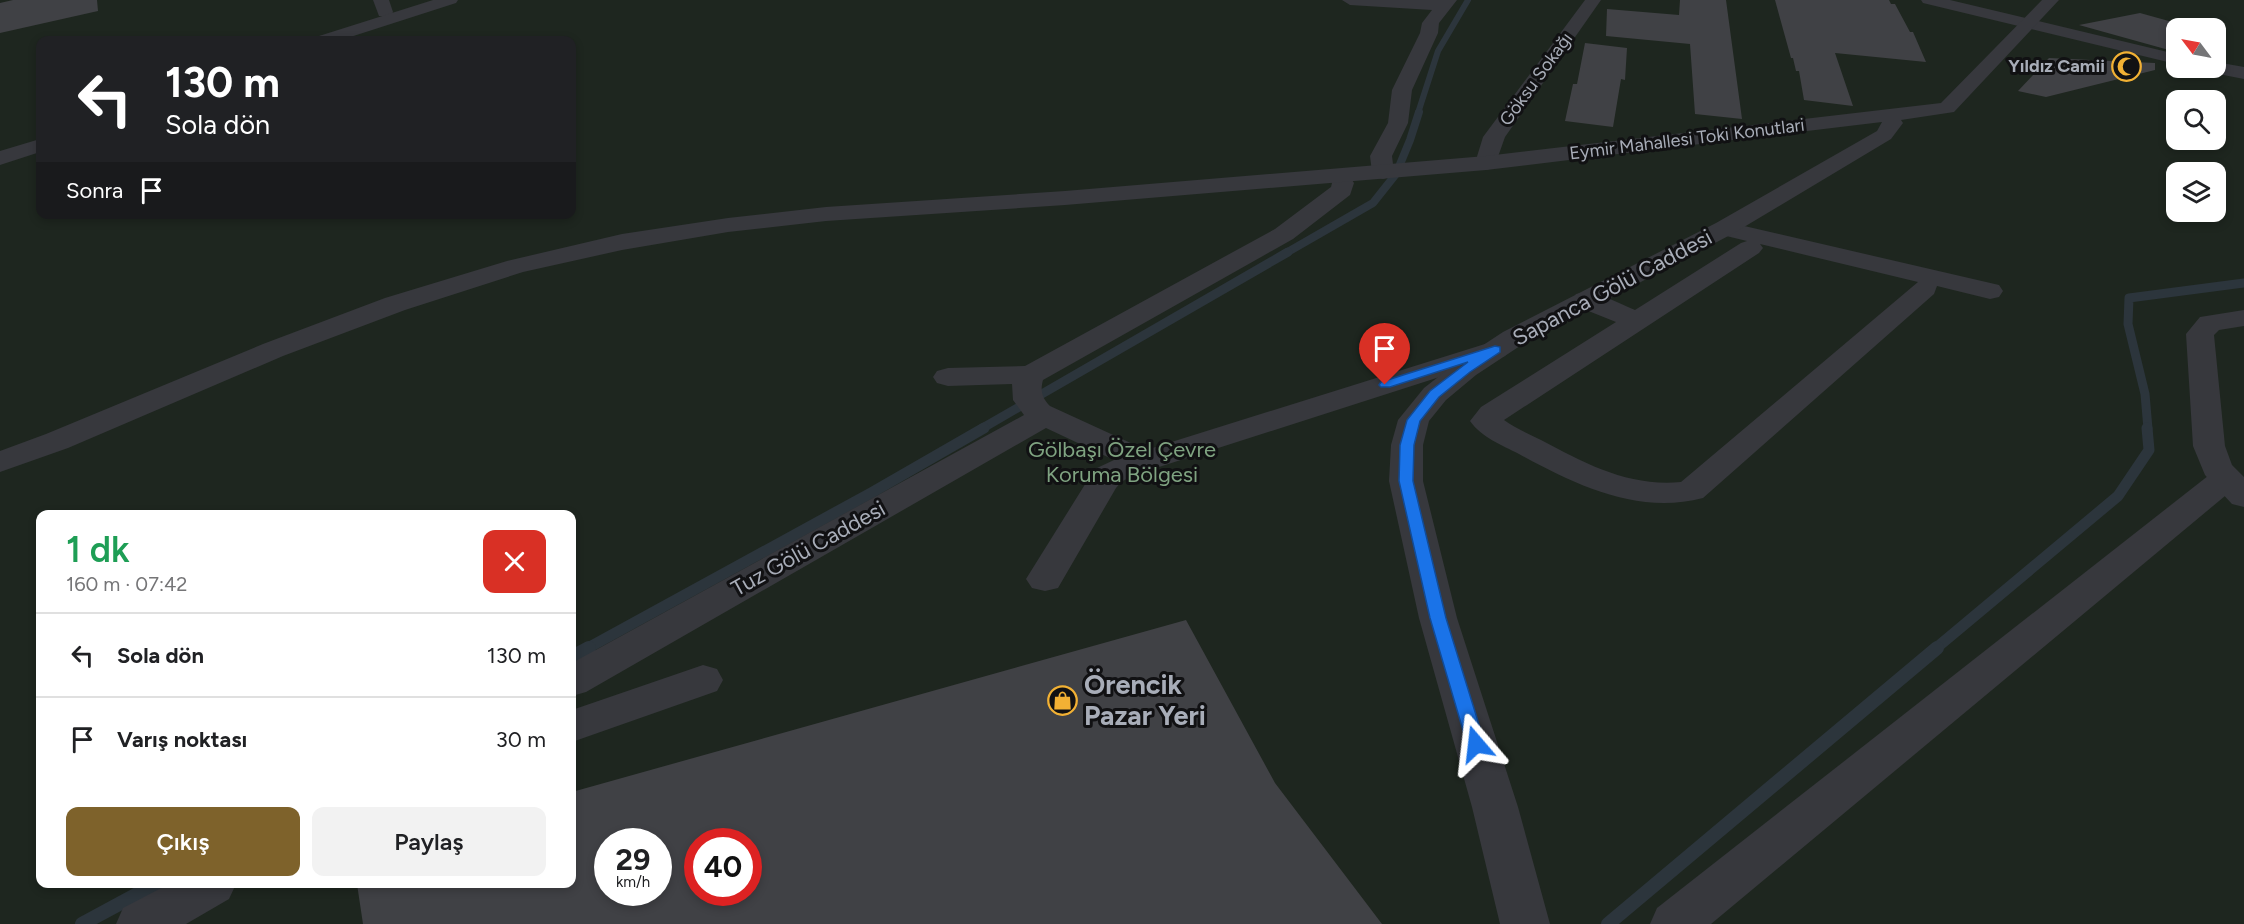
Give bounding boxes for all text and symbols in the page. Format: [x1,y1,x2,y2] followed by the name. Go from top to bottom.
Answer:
[2166,18,2226,78] north arrow
[2166,18,2226,222] map controls
[1495,28,1577,130] street label: Göksu Sokağı
[2110,50,2142,82] mosque icon: Yıldız Camii
[2008,55,2105,77] place label: Yıldız Camii
[165,57,280,108] text: 130 m
[66,60,144,138] icon: left
[2166,90,2226,150] button: search
[165,108,270,141] text: Sola dön
[1568,114,1806,164] street label: Eymir Mahallesi Toki Konutlari
[2166,162,2226,222] button: layers
[135,174,168,207] icon: arrive
[66,177,123,204] text: Sonra
[1508,223,1717,351] street label: Sapanca Gölü Caddesi
[1359,323,1410,385] pin
[1368,332,1401,365] icon: arrive
[1028,436,1216,488] park label: Gölbaşı Özel Çevre Koruma Bölgesi
[727,495,890,602] street label: Tuz Gölü Caddesi
[66,528,130,571] text: 1 dk
[483,530,546,593] button: close
[66,572,188,596] text: 160 m · 07:42
[66,639,99,672] icon: left
[117,642,204,669] text: Sola dön
[487,642,546,669] text: 130 m
[1084,668,1206,732] place label: Örencik Pazar Yeri
[1047,685,1079,717] shop icon: Örencik Pazar Yeri
[1444,712,1508,776] position arrow
[66,723,99,756] icon: arrive
[117,726,247,753] text: Varış noktası
[496,726,546,753] text: 30 m
[66,807,300,876] button: Çıkış
[312,807,546,876] button: Paylaş
[684,828,762,906] speed limit sign: 40
[616,841,650,878] text: 29
[616,873,650,891] text: km/h

